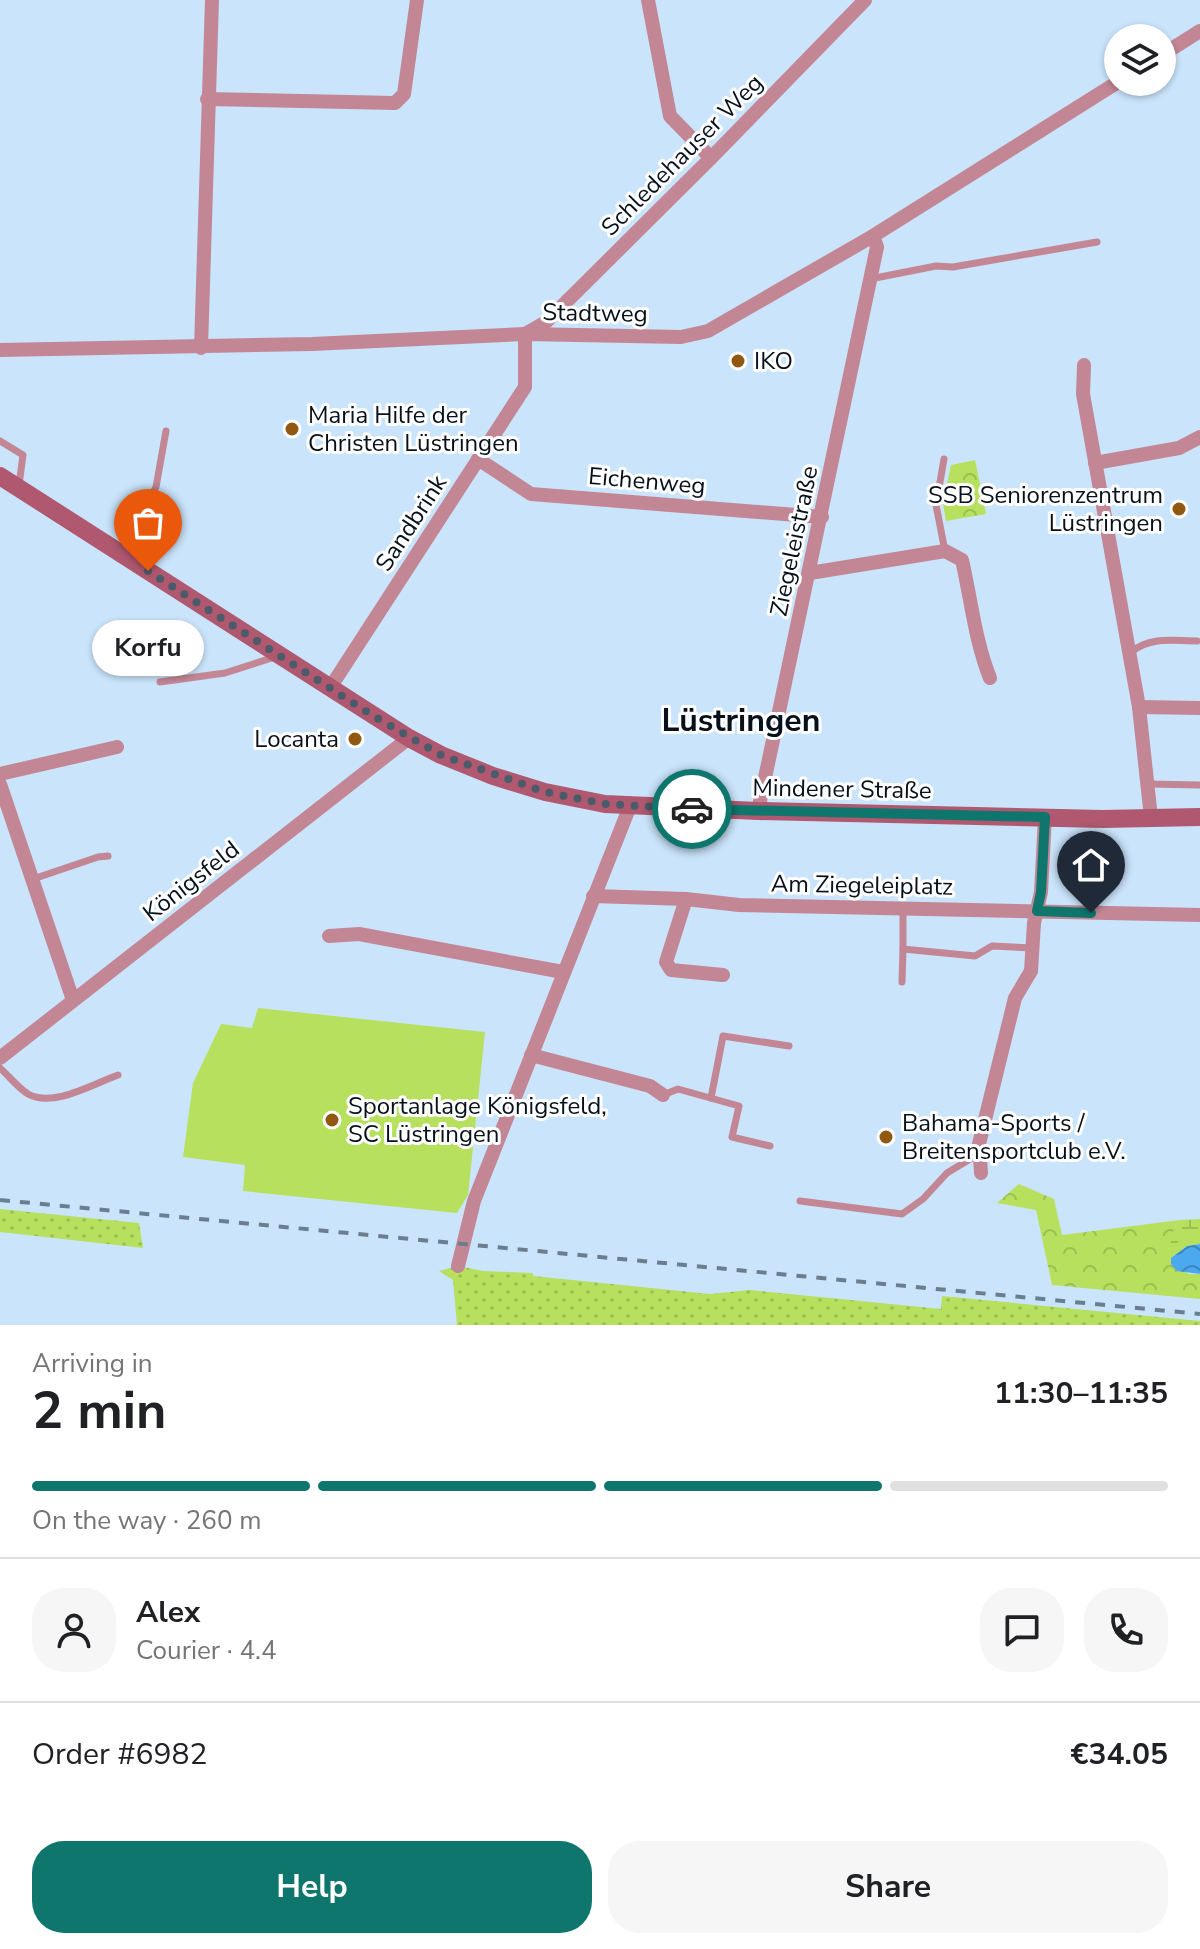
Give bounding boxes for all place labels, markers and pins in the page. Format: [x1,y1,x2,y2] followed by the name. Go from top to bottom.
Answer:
[754,345,793,377] place label: IKO
[729,352,747,370] marker: IKO
[308,399,519,459] place label: Maria Hilfe der Christen Lüstringen
[283,420,301,438] marker: Maria Hilfe der Christen Lüstringen
[928,479,1163,539] place label: SSB Seniorenzentrum Lüstringen
[114,489,182,571] pin
[1170,500,1188,518] marker: SSB Seniorenzentrum Lüstringen
[92,619,204,675] callout: Korfu
[254,723,339,755] place label: Locanta
[346,730,364,748] marker: Locanta
[1057,831,1125,913] pin
[348,1090,607,1150] place label: Sportanlage Königsfeld, SC Lüstringen
[902,1107,1126,1167] place label: Bahama-Sports / Breitensportclub e.V.
[323,1111,341,1129] marker: Sportanlage Königsfeld, SC Lüstringen
[877,1128,895,1146] marker: Bahama-Sports / Breitensportclub e.V.

